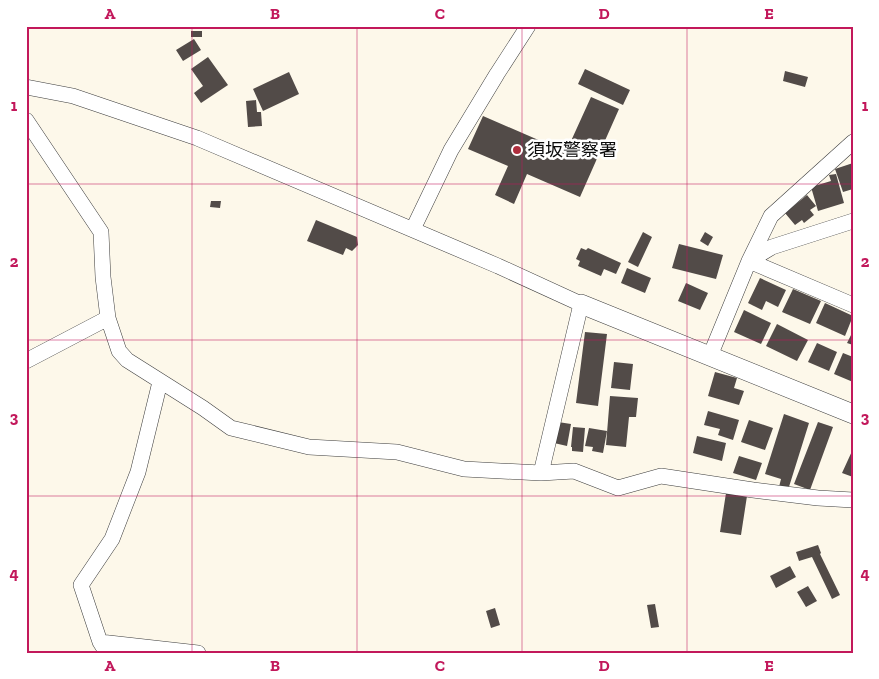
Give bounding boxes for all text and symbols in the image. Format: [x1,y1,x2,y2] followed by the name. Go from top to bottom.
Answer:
[105,4,116,23] text: A
[270,4,280,23] text: B
[435,4,445,23] text: C
[598,4,610,23] text: D
[764,4,774,23] text: E
[11,96,18,115] text: 1
[862,96,869,115] text: 1
[527,139,617,161] place label: 須坂警察署
[511,144,523,156] marker: 須坂警察署
[10,252,19,271] text: 2
[861,252,870,271] text: 2
[10,408,19,427] text: 3
[861,408,870,427] text: 3
[9,564,19,583] text: 4
[860,564,870,583] text: 4
[105,656,116,675] text: A
[270,656,280,675] text: B
[435,656,445,675] text: C
[598,656,610,675] text: D
[764,656,774,675] text: E

